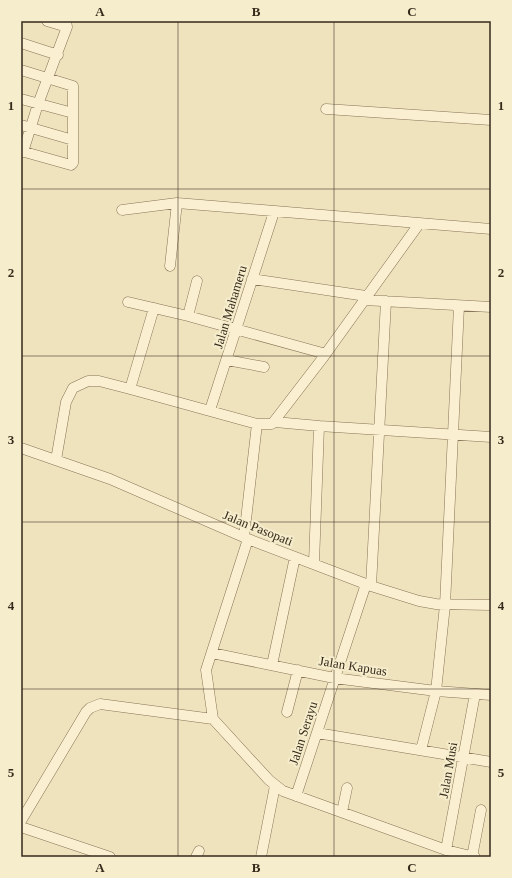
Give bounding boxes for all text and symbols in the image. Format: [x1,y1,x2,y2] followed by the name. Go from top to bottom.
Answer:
[95,4,105,19] text: A
[252,4,261,19] text: B
[407,4,417,19] text: C
[8,98,14,113] text: 1
[498,98,504,113] text: 1
[210,263,250,350] street label: Jalan Mahameru
[8,265,14,280] text: 2
[498,265,504,280] text: 2
[8,432,15,447] text: 3
[498,432,505,447] text: 3
[221,507,295,549] street label: Jalan Pasopati
[8,598,15,613] text: 4
[498,598,505,613] text: 4
[318,653,388,679] street label: Jalan Kapuas
[286,699,320,767] street label: Jalan Serayu
[436,740,460,799] street label: Jalan Musi
[8,765,15,780] text: 5
[498,765,505,780] text: 5
[95,860,105,875] text: A
[252,860,261,875] text: B
[407,860,417,875] text: C

